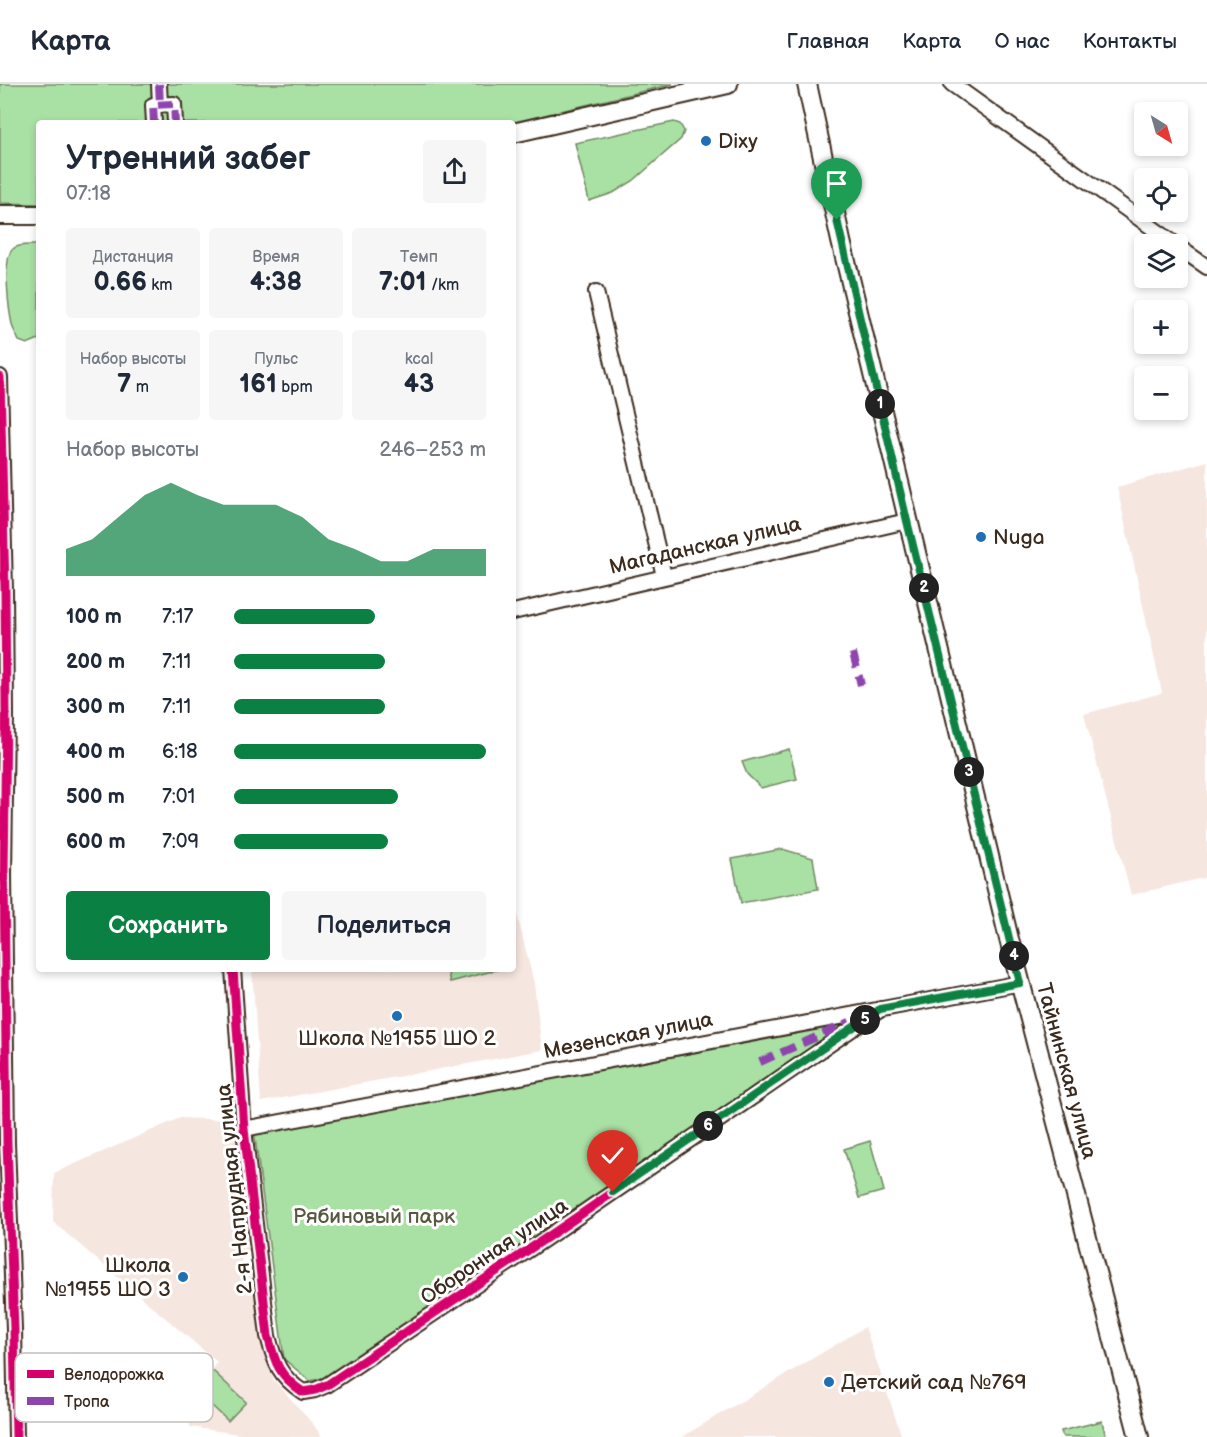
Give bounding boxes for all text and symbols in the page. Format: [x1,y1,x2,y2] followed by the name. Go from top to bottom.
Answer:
[30,25,110,58] text: Карта
[786,29,869,54] text: Главная
[902,29,961,54] text: Карта
[994,29,1050,54] text: О нас
[1083,29,1177,54] text: Контакты
[1134,102,1188,156] north arrow
[1134,102,1188,420] map controls
[718,129,758,154] place label: Dixy
[699,134,713,148] marker: Dixy
[66,139,311,179] text: Утренний забег
[423,140,486,203] button: share
[811,158,862,220] pin
[820,167,853,200] icon: arrive
[1134,168,1188,222] button: locate
[66,182,111,206] text: 07:18
[1134,234,1188,288] button: layers
[93,248,173,267] text: Дистанция
[252,248,300,267] text: Время
[400,248,438,267] text: Темп
[94,267,147,298] text: 0.66
[250,267,302,298] text: 4:38
[379,267,427,298] text: 7:01
[147,276,172,295] text: km
[427,276,459,295] text: /km
[1134,300,1188,354] button: +
[80,350,186,369] text: Набор высоты
[254,350,298,369] text: Пульс
[405,350,433,369] text: kcal
[1134,366,1188,420] button: −
[117,369,131,400] text: 7
[239,369,277,400] text: 161
[404,369,434,400] text: 43
[131,378,149,397] text: m
[277,378,313,397] text: bpm
[865,389,895,419] pin: 1
[877,394,883,413] text: 1
[66,438,199,462] text: Набор высоты
[379,438,486,462] text: 246–253 m
[607,511,804,580] street label: Магаданская улица
[993,525,1045,550] place label: Nuga
[974,530,988,544] marker: Nuga
[909,573,939,603] pin: 2
[919,578,929,597] text: 2
[66,605,122,629] text: 100 m
[162,605,193,629] text: 7:17
[66,650,125,674] text: 200 m
[162,650,191,674] text: 7:11
[66,695,125,719] text: 300 m
[162,695,191,719] text: 7:11
[66,740,125,764] text: 400 m
[162,740,198,764] text: 6:18
[954,757,984,787] pin: 3
[964,762,974,781] text: 3
[66,785,125,809] text: 500 m
[162,785,195,809] text: 7:01
[66,830,126,854] text: 600 m
[162,830,199,854] text: 7:09
[66,891,270,960] button: Сохранить
[282,891,486,960] button: Поделиться
[999,941,1029,971] pin: 4
[1009,946,1019,965] text: 4
[1031,980,1102,1162] street label: Тайнинская улица
[850,1005,880,1035] pin: 5
[541,1007,715,1064] street label: Мезенская улица
[390,1009,404,1023] marker: Школа №1955 ШО 2
[860,1010,870,1029] text: 5
[298,1026,497,1051] place label: Школа №1955 ШО 2
[211,1082,258,1295] street label: 2-я Напрудная улица
[693,1111,723,1141] pin: 6
[703,1116,713,1135] text: 6
[587,1130,638,1192] pin
[596,1139,629,1172] icon: check
[416,1193,573,1310] street label: Оборонная улица
[293,1204,455,1229] park label: Рябиновый парк
[45,1253,172,1302] place label: Школа №1955 ШО 3
[176,1270,190,1284] marker: Школа №1955 ШО 3
[15,1353,213,1422] legend
[64,1366,165,1385] text: Велодорожка
[841,1370,1027,1395] place label: Детский сад №769
[822,1375,836,1389] marker: Детский сад №769
[64,1393,110,1412] text: Тропа

